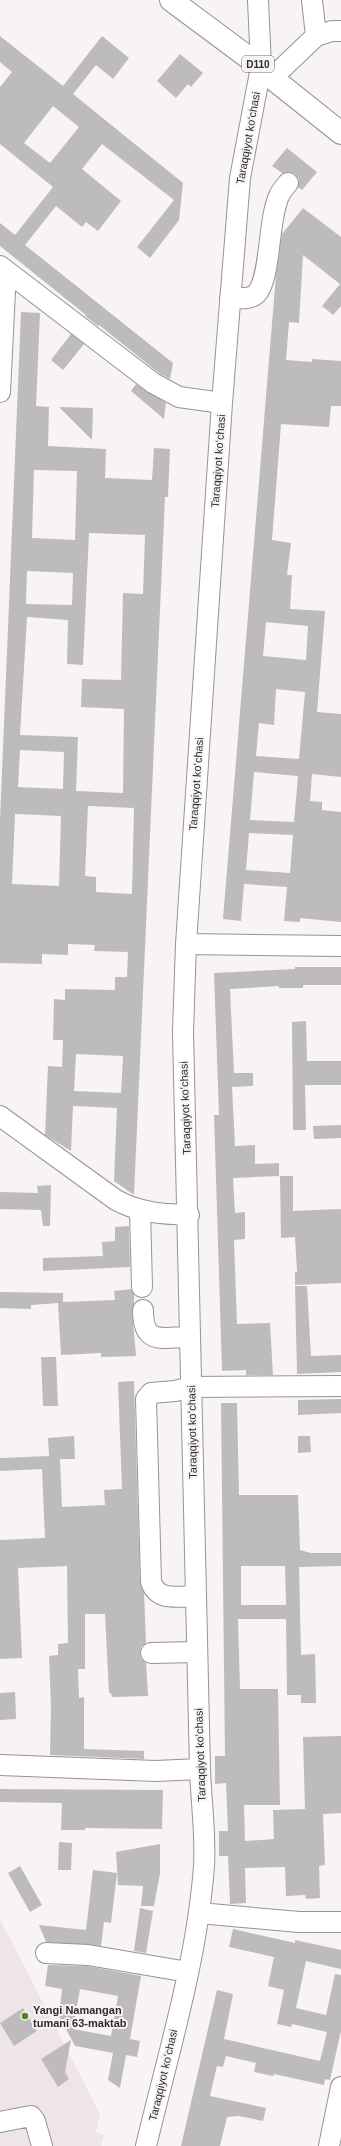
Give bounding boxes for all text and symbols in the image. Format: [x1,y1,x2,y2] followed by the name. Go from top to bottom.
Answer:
[242,56,274,72] road number: D110
[234,91,262,185] street label: Taraqqiyot koʻchasi
[209,414,227,508] street label: Taraqqiyot koʻchasi
[187,737,205,831] street label: Taraqqiyot koʻchasi
[177,1061,193,1155] street label: Taraqqiyot koʻchasi
[185,1385,199,1479] street label: Taraqqiyot koʻchasi
[192,1708,208,1802] street label: Taraqqiyot koʻchasi
[33,2004,127,2029] place label: Yangi Namangan tumani 63-maktab
[20,2011,30,2021] marker: Yangi Namangan tumani 63-maktab
[147,2028,179,2122] street label: Taraqqiyot koʻchasi

